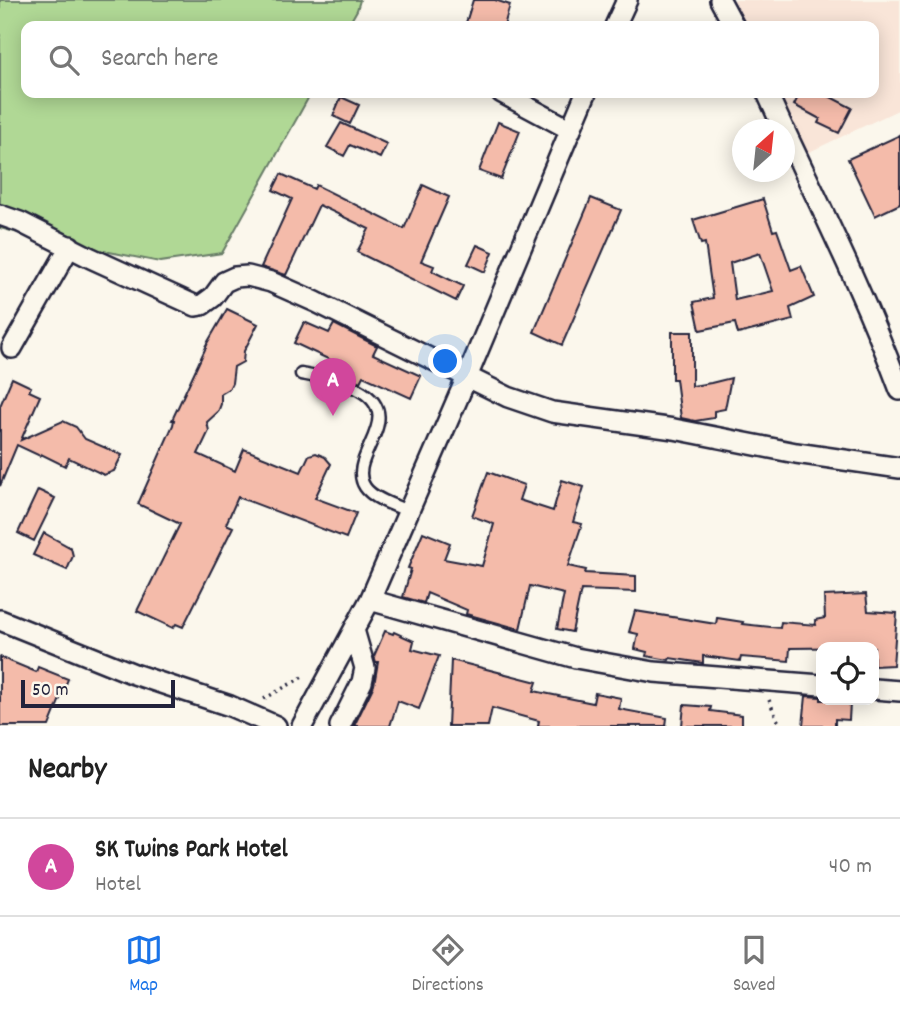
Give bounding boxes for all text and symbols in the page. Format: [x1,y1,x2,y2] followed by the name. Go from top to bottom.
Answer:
[21,21,879,98] search box
[45,41,83,79] icon: search
[101,41,219,78] text: Search here
[732,119,795,182] north arrow
[428,344,462,378] your location
[310,358,356,416] pin: A
[816,642,879,705] map controls
[816,642,879,705] button: locate
[21,677,175,709] scale bar
[32,678,69,705] text: 50 m
[28,750,106,793] text: Nearby
[95,832,288,869] text: SK Twins Park Hotel
[45,851,57,884] text: A
[829,851,872,884] text: 40 m
[95,869,141,902] text: Hotel
[125,931,163,1000] tab: Map
[412,931,484,1000] tab: Directions
[733,931,775,1000] tab: Saved

